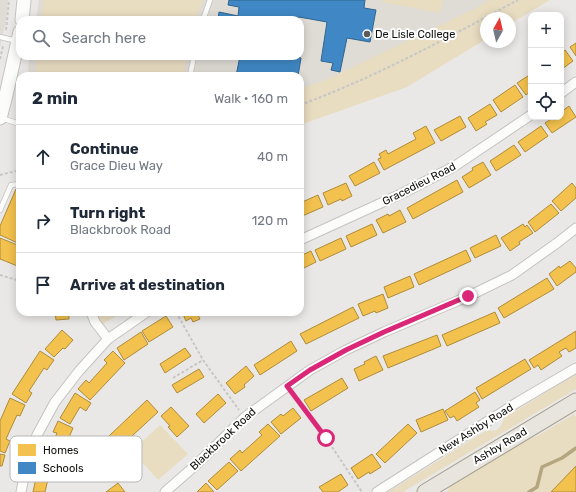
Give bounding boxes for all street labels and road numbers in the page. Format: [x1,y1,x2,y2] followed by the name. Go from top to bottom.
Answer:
[380,160,458,208] street label: Gracedieu Road
[436,401,516,457] street label: New Ashby Road
[187,405,259,473] street label: Blackbrook Road
[471,425,529,467] street label: Ashby Road

